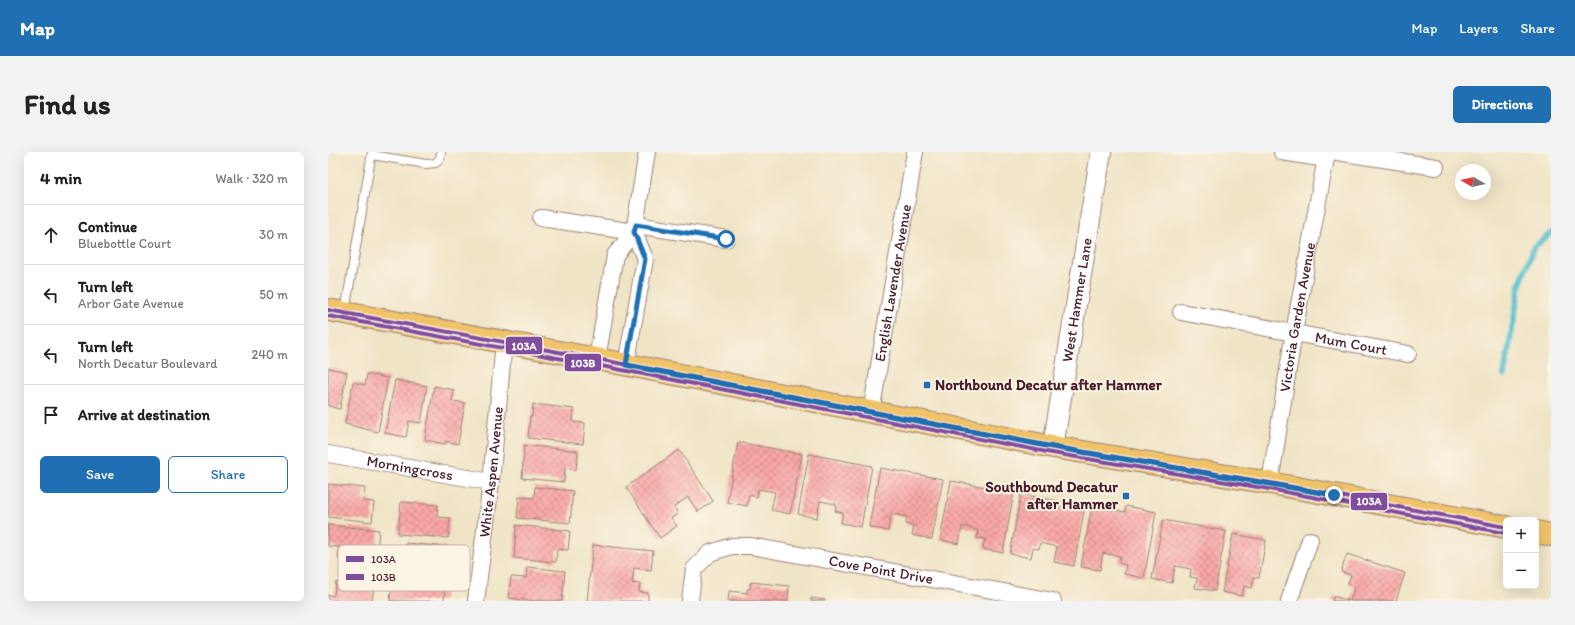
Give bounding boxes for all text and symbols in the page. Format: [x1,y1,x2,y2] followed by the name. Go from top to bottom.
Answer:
[20,17,55,40] text: Map
[1412,20,1437,37] text: Map
[1459,20,1498,37] text: Layers
[1520,20,1555,37] text: Share
[1453,86,1551,123] button: Directions
[24,87,111,121] text: Find us
[1455,164,1491,200] north arrow
[40,168,82,188] text: 4 min
[216,171,288,186] text: Walk · 320 m
[871,203,915,363] street label: English Lavender Avenue
[78,218,137,236] text: Continue
[40,224,62,246] icon: ahead
[259,227,288,242] text: 30 m
[717,230,735,248] route start
[78,236,171,251] text: Bluebottle Court
[1058,237,1096,363] street label: West Hammer Lane
[1276,241,1319,393] street label: Victoria Garden Avenue
[78,278,133,296] text: Turn left
[40,284,62,306] icon: left
[259,287,288,302] text: 50 m
[78,296,184,311] text: Arbor Gate Avenue
[1314,328,1389,359] street label: Mum Court
[505,336,543,355] line badge: 103A
[78,338,133,356] text: Turn left
[512,340,537,353] text: 103A
[40,344,62,366] icon: left
[251,347,288,362] text: 240 m
[564,353,602,372] line badge: 103B
[78,356,218,371] text: North Decatur Boulevard
[571,357,595,370] text: 103B
[935,376,1163,394] place label: Northbound Decatur after Hammer
[922,380,932,390] marker: Northbound Decatur after Hammer
[40,404,62,426] icon: arrive
[78,406,210,424] text: Arrive at destination
[475,406,507,538] street label: White Aspen Avenue
[365,452,455,484] street label: Morningcross
[40,456,160,493] button: Save
[168,456,288,493] button: Share
[985,478,1119,513] place label: Southbound Decatur after Hammer
[1325,486,1343,504] route end
[1121,491,1131,501] marker: Southbound Decatur after Hammer
[1350,492,1388,511] line badge: 103A
[1357,495,1382,508] text: 103A
[1503,517,1539,589] map controls
[1503,517,1539,553] button: +
[338,545,470,591] legend
[827,551,935,588] street label: Cove Point Drive
[371,553,396,566] text: 103A
[1503,553,1539,589] button: −
[371,571,396,584] text: 103B

